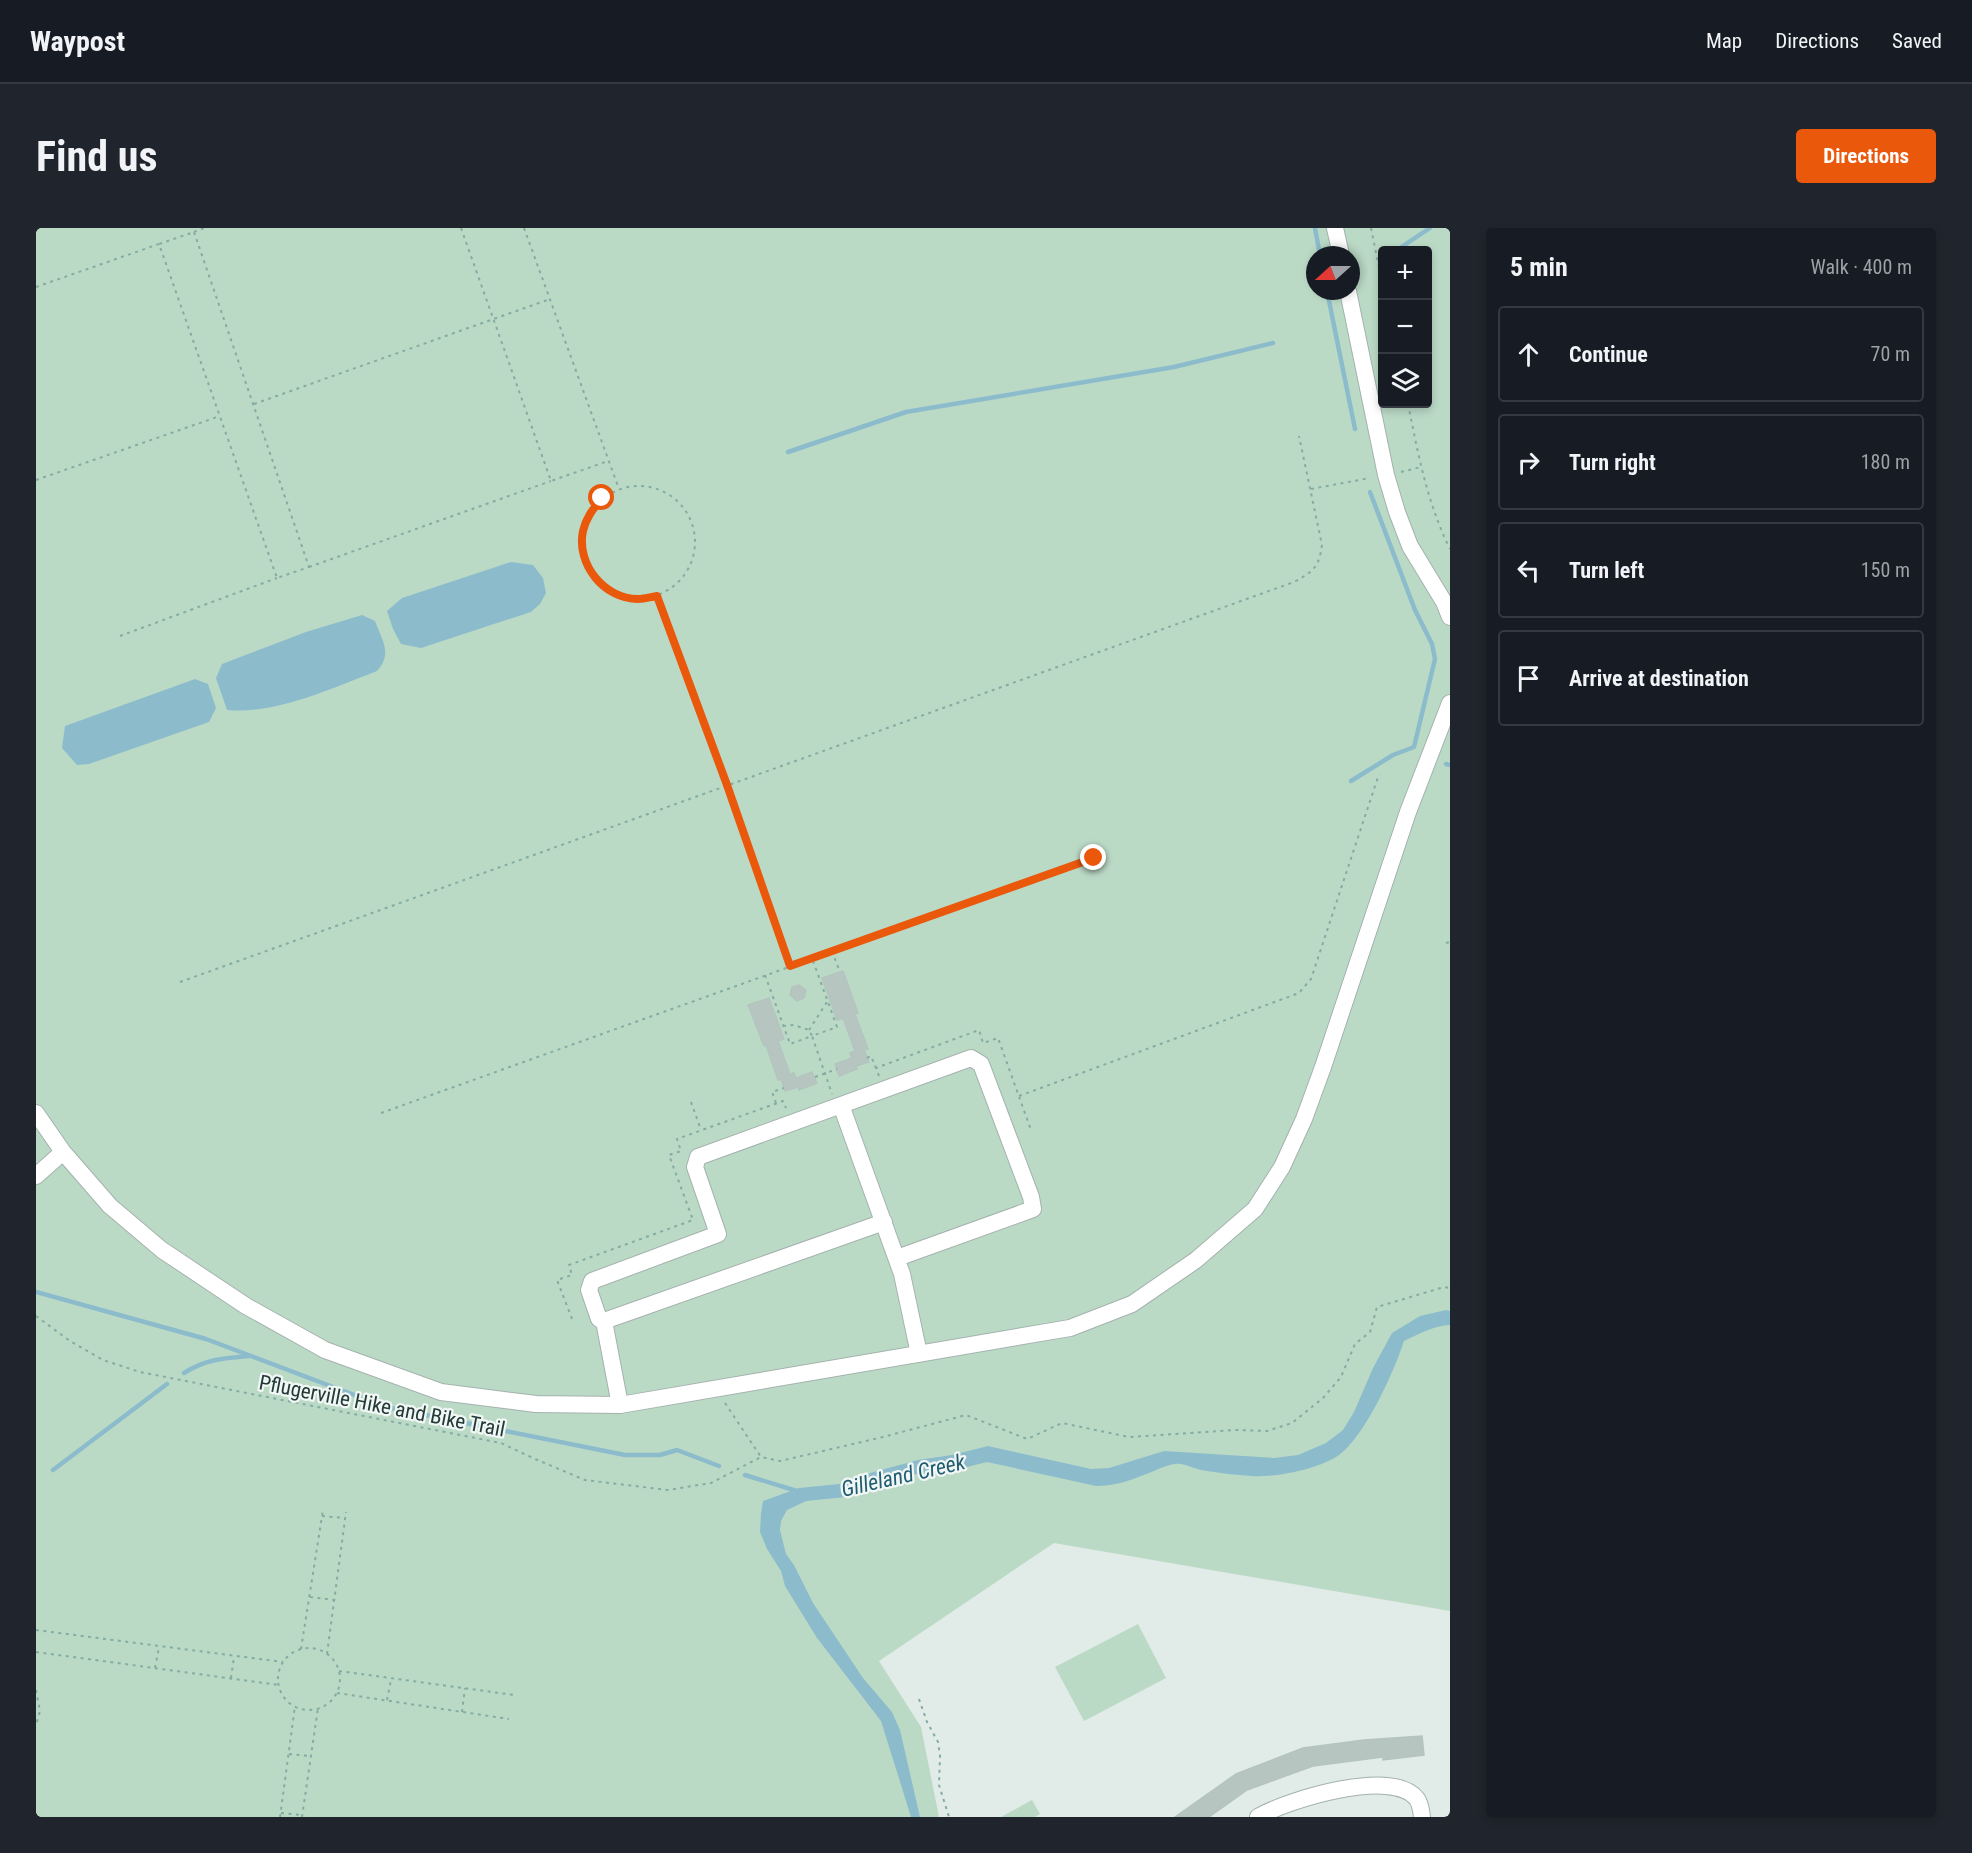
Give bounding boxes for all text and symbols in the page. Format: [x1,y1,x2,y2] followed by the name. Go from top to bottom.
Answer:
[30,25,125,58] text: Waypost
[1706,29,1742,53] text: Map
[1775,29,1859,53] text: Directions
[1892,29,1942,53] text: Saved
[1796,129,1936,183] button: Directions
[36,132,157,181] text: Find us
[1306,246,1360,300] north arrow
[1378,246,1432,408] map controls
[1378,246,1432,300] button: +
[1510,252,1568,282] text: 5 min
[1811,255,1912,279] text: Walk · 400 m
[1378,300,1432,354] button: −
[1512,338,1545,371] icon: ahead
[1569,342,1648,367] text: Continue
[1871,342,1910,366] text: 70 m
[1378,354,1432,408] button: layers
[1512,446,1545,479] icon: right
[1569,450,1656,475] text: Turn right
[1861,450,1910,474] text: 180 m
[588,484,614,510] route start
[1512,554,1545,587] icon: left
[1569,558,1644,583] text: Turn left
[1861,558,1910,582] text: 150 m
[1512,662,1545,695] icon: arrive
[1569,666,1749,691] text: Arrive at destination
[1080,844,1106,870] route end
[257,1370,507,1442] street label: Pflugerville Hike and Bike Trail
[839,1449,968,1502] water label: Gilleland Creek

